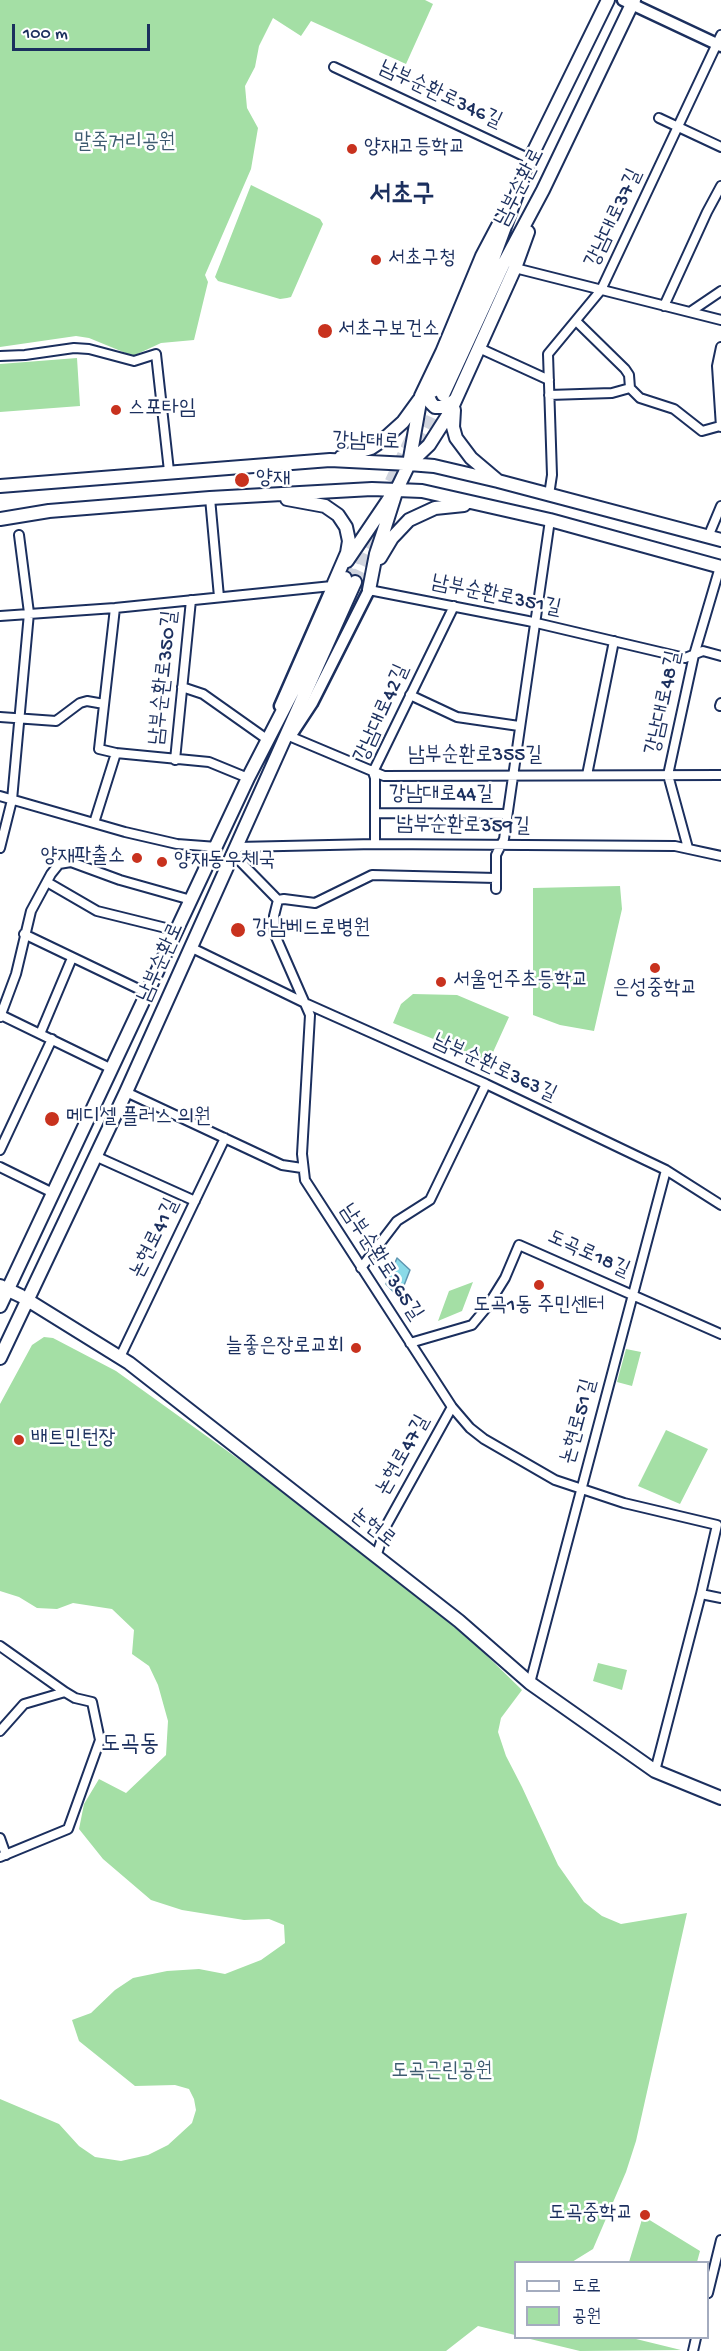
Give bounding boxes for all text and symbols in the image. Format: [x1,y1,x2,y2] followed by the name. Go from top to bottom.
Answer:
[15,12,153,50] scale bar
[23,24,68,45] text: 100 m
[374,57,506,135] street label: 남부순환로346길
[74,131,176,157] park label: 말죽거리공원
[364,136,465,162] place label: 양재고등학교
[345,142,359,156] marker: 양재고등학교
[491,145,551,231] street label: 남부순환로
[581,165,649,273] street label: 강남대로37길
[369,181,435,213] district label: 서초구
[388,247,456,273] place label: 서초구청
[369,253,383,267] marker: 서초구청
[338,318,439,344] place label: 서초구보건소
[316,322,334,340] marker: 서초구보건소
[128,397,196,423] place label: 스포타임
[109,403,123,417] marker: 스포타임
[332,429,400,457] street label: 강남대로
[256,467,290,493] place label: 양재
[233,471,251,489] marker: 양재
[429,571,563,623] street label: 남부순환로351길
[145,609,185,747] street label: 남부순환로350길
[642,649,688,757] street label: 강남대로48길
[350,661,416,767] street label: 강남대로42길
[408,744,542,770] street label: 남부순환로355길
[389,783,493,809] street label: 강남대로44길
[396,813,530,841] street label: 남부순환로359길
[41,845,125,871] place label: 양재파출소
[174,849,275,875] place label: 양재동우체국
[130,851,144,865] marker: 양재파출소
[155,855,169,869] marker: 양재동우체국
[252,917,370,943] place label: 강남베드로병원
[133,919,191,1007] street label: 남부순환로
[229,921,247,939] marker: 강남베드로병원
[648,961,662,975] marker: 은성중학교
[453,969,588,995] place label: 서울언주초등학교
[434,975,448,989] marker: 서울언주초등학교
[613,977,697,1003] place label: 은성중학교
[428,1029,560,1109] street label: 남부순환로363길
[66,1106,211,1132] place label: 메디셀 플러스 의원
[43,1110,61,1128] marker: 메디셀 플러스 의원
[126,1195,186,1283] street label: 논현로41길
[333,1200,427,1326] street label: 남부순환로365길
[543,1226,633,1284] street label: 도곡로18길
[532,1278,546,1292] marker: 도곡1동 주민센터
[473,1294,605,1320] place label: 도곡1동 주민센터
[226,1335,344,1361] place label: 늘좋은장로교회
[349,1341,363,1355] marker: 늘좋은장로교회
[557,1377,603,1467] street label: 논현로51길
[372,1411,436,1501] street label: 논현로47길
[31,1427,115,1453] place label: 배트민턴장
[12,1433,26,1447] marker: 배트민턴장
[344,1503,400,1555] street label: 논현로
[101,1732,159,1760] district label: 도곡동
[391,2060,493,2086] park label: 도곡근린공원
[549,2202,633,2228] place label: 도곡중학교
[638,2208,652,2222] marker: 도곡중학교
[514,2261,709,2339] legend
[572,2277,601,2298] text: 도로
[572,2307,601,2328] text: 공원

